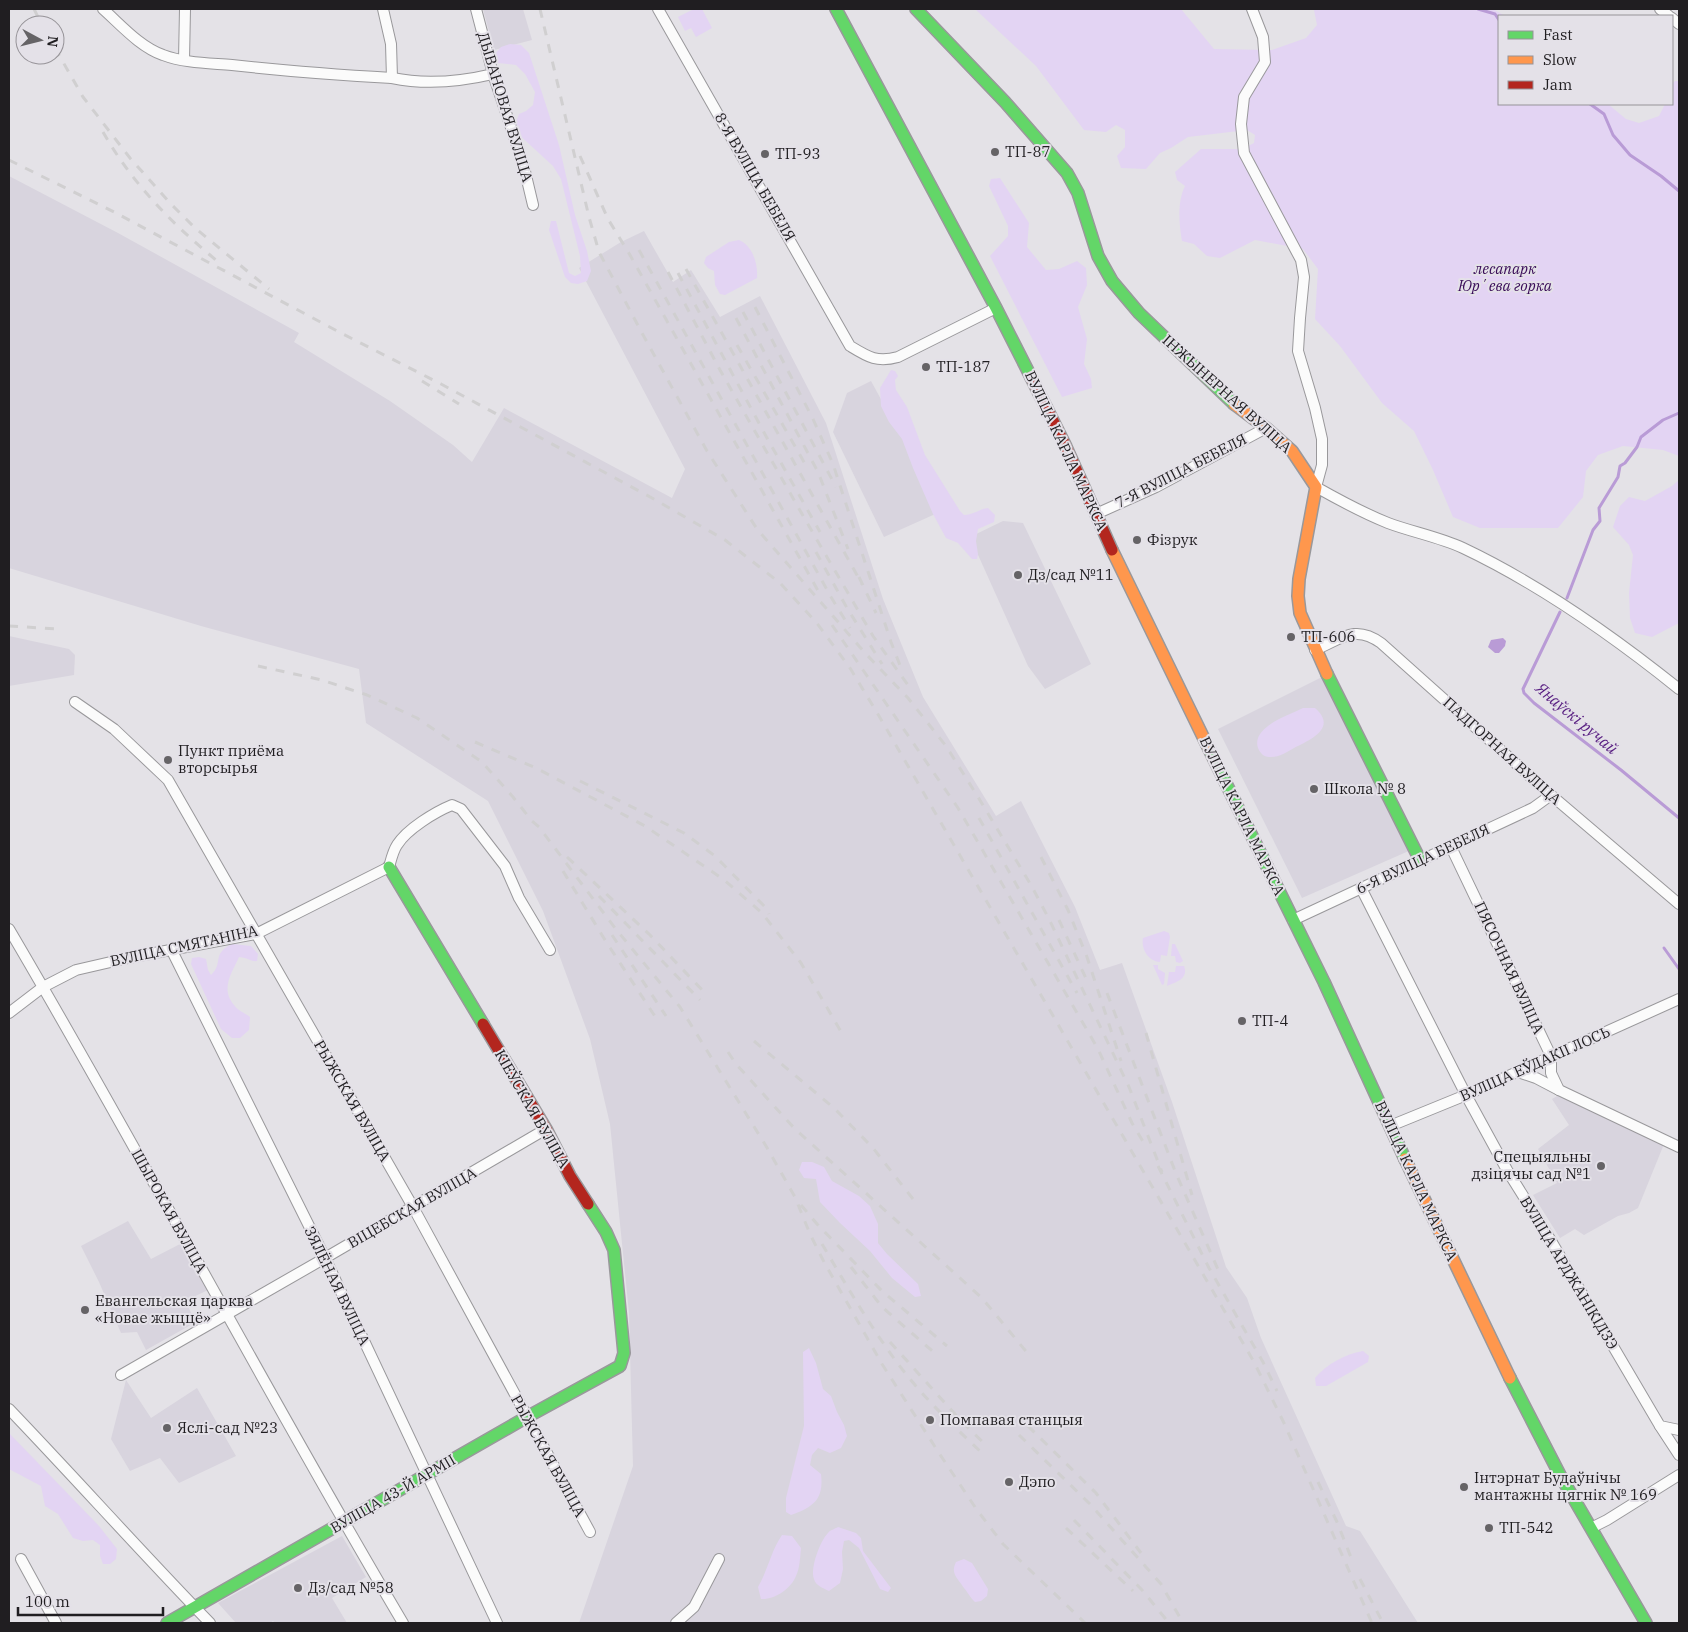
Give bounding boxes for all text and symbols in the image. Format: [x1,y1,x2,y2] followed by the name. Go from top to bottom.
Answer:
[15,15,65,65] north arrow
[1498,15,1673,105] legend
[1543,25,1573,44] text: Fast
[474,29,538,185] street label: ДЫВАНОВАЯ ВУЛІЦА
[43,35,63,48] text: N
[1543,50,1577,69] text: Slow
[1543,75,1572,94] text: Jam
[711,109,800,244] street label: 8-Я ВУЛІЦА БЕБЕЛЯ
[1005,142,1050,161] place label: ТП-87
[775,144,820,163] place label: ТП-93
[989,146,1001,158] marker: ТП-87
[759,148,771,160] marker: ТП-93
[1457,259,1553,295] park label: лесапарк Юрʼева горка
[1159,330,1297,457] street label: ІНЖЫНЕРНАЯ ВУЛІЦА
[936,357,990,376] place label: ТП-187
[920,361,932,373] marker: ТП-187
[1021,368,1112,535] street label: ВУЛІЦА КАРЛА МАРКСА
[1112,429,1250,512] street label: 7-Я ВУЛІЦА БЕБЕЛЯ
[1147,530,1198,549] place label: Фізрук
[1131,534,1143,546] marker: Фізрук
[1028,565,1114,584] place label: Дз/сад №11
[1012,569,1024,581] marker: Дз/сад №11
[1301,627,1355,646] place label: ТП-606
[1285,631,1297,643] marker: ТП-606
[1531,677,1622,758] water label: Янаўскі ручай
[1439,693,1566,809] street label: ПАДГОРНАЯ ВУЛІЦА
[1196,733,1290,899] street label: ВУЛІЦА КАРЛА МАРКСА
[178,741,284,777] place label: Пункт приёма вторсырья
[162,754,174,766] marker: Пункт приёма вторсырья
[1324,779,1406,798] place label: Школа № 8
[1308,783,1320,795] marker: Школа № 8
[1353,819,1493,898] street label: 6-Я ВУЛІЦА БЕБЕЛЯ
[1470,898,1549,1038] street label: ПЯСОЧНАЯ ВУЛІЦА
[108,920,260,970] street label: ВУЛІЦА СМЯТАНІНА
[1252,1011,1288,1030] place label: ТП-4
[1236,1015,1248,1027] marker: ТП-4
[1457,1022,1613,1105] street label: ВУЛІЦА ЕЎДАКІІ ЛОСЬ
[310,1037,395,1165] street label: РЫЖСКАЯ ВУЛІЦА
[491,1046,574,1172] street label: КІЕЎСКАЯ ВУЛІЦА
[1371,1098,1462,1265] street label: ВУЛІЦА КАРЛА МАРКСА
[127,1145,212,1277] street label: ШЫРОКАЯ ВУЛІЦА
[1472,1147,1591,1183] place label: Спецыяльны дзіцячы сад №1
[1595,1160,1607,1172] marker: Спецыяльны дзіцячы сад №1
[344,1163,480,1252] street label: ВІЦЕБСКАЯ ВУЛІЦА
[1516,1193,1623,1353] street label: ВУЛІЦА АРДЖАНІКІДЗЭ
[300,1223,375,1349] street label: ЗЯЛЁНАЯ ВУЛІЦА
[95,1291,253,1327] place label: Евангельская царква «Новае жыццё»
[79,1304,91,1316] marker: Евангельская царква «Новае жыццё»
[507,1391,590,1521] street label: РЫЖСКАЯ ВУЛІЦА
[940,1410,1083,1429] place label: Помпавая станцыя
[924,1414,936,1426] marker: Помпавая станцыя
[177,1418,278,1437] place label: Яслі-сад №23
[161,1422,173,1434] marker: Яслі-сад №23
[327,1450,459,1537] street label: ВУЛІЦА 43-Й АРМІІ
[1474,1468,1657,1504] place label: Інтэрнат Будаўнічы мантажны цягнік № 169
[1019,1472,1056,1491] place label: Дэпо
[1003,1476,1015,1488] marker: Дэпо
[1458,1481,1470,1493] marker: Інтэрнат Будаўнічы мантажны цягнік № 169
[1499,1518,1553,1537] place label: ТП-542
[1483,1522,1495,1534] marker: ТП-542
[308,1578,394,1597] place label: Дз/сад №58
[292,1582,304,1594] marker: Дз/сад №58
[18,1584,162,1616] scale bar
[25,1592,70,1611] text: 100 m

